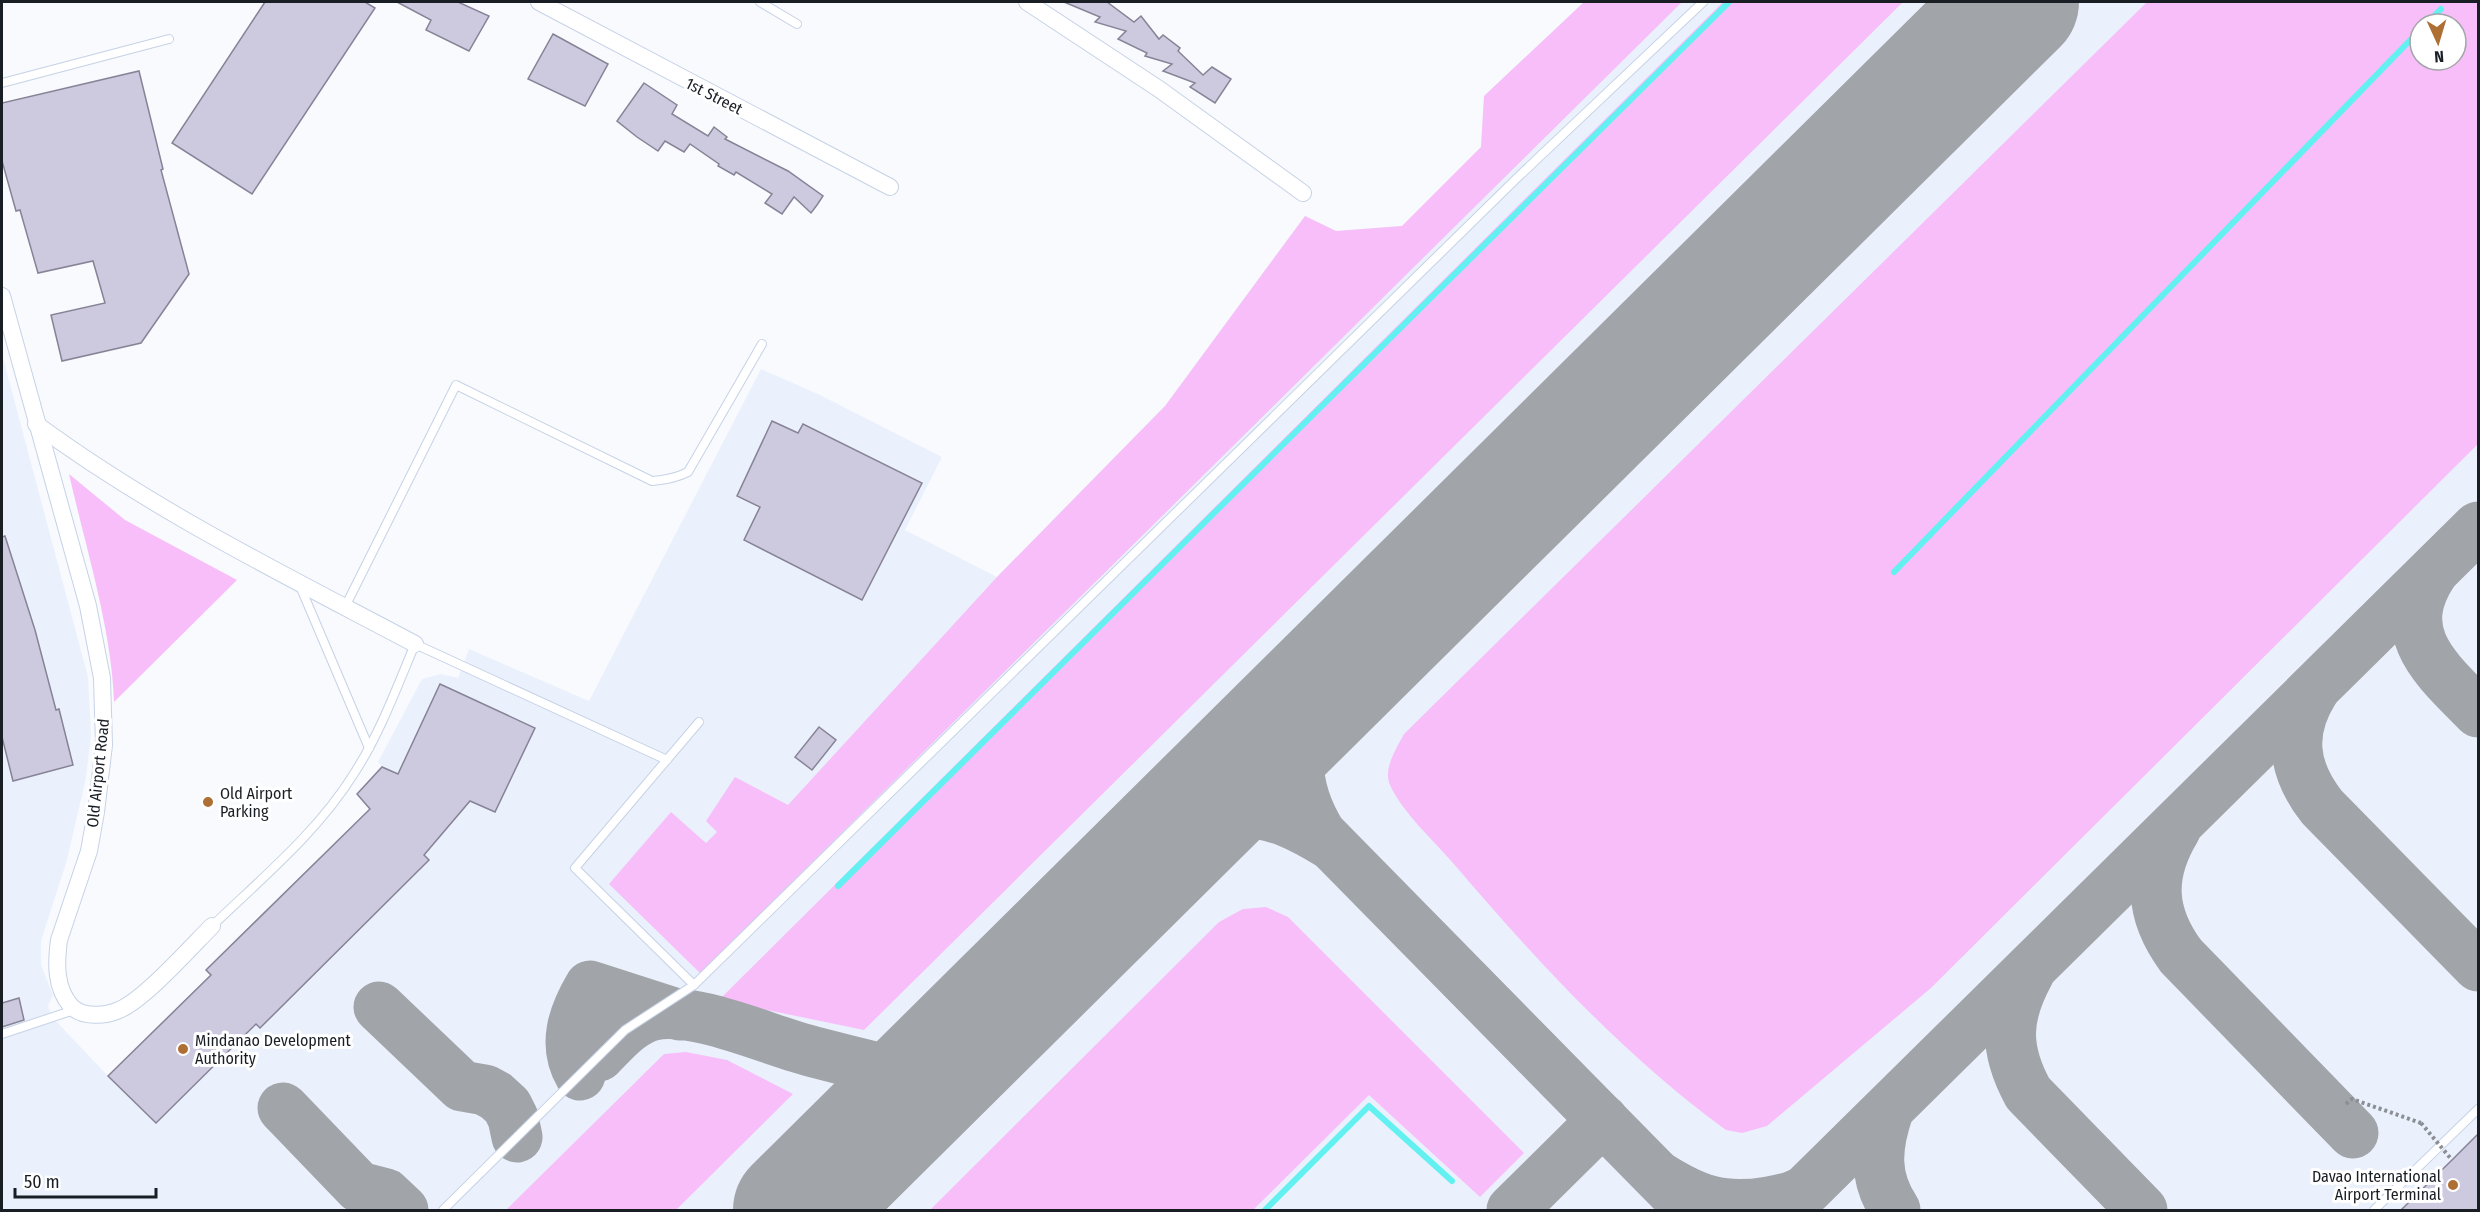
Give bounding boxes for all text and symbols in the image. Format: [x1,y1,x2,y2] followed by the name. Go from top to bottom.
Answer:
[2408,12,2468,72] north arrow
[2434,47,2444,66] text: N
[682,74,746,119] street label: 1st Street
[83,718,113,828] street label: Old Airport Road
[220,784,293,821] place label: Old Airport Parking
[201,795,215,809] marker: Old Airport Parking
[195,1031,352,1068] place label: Mindanao Development Authority
[176,1042,190,1056] marker: Mindanao Development Authority
[15,1161,156,1199] scale bar
[2312,1167,2441,1204] place label: Davao International Airport Terminal
[24,1171,60,1193] text: 50 m
[2446,1178,2460,1192] marker: Davao International Airport Terminal

